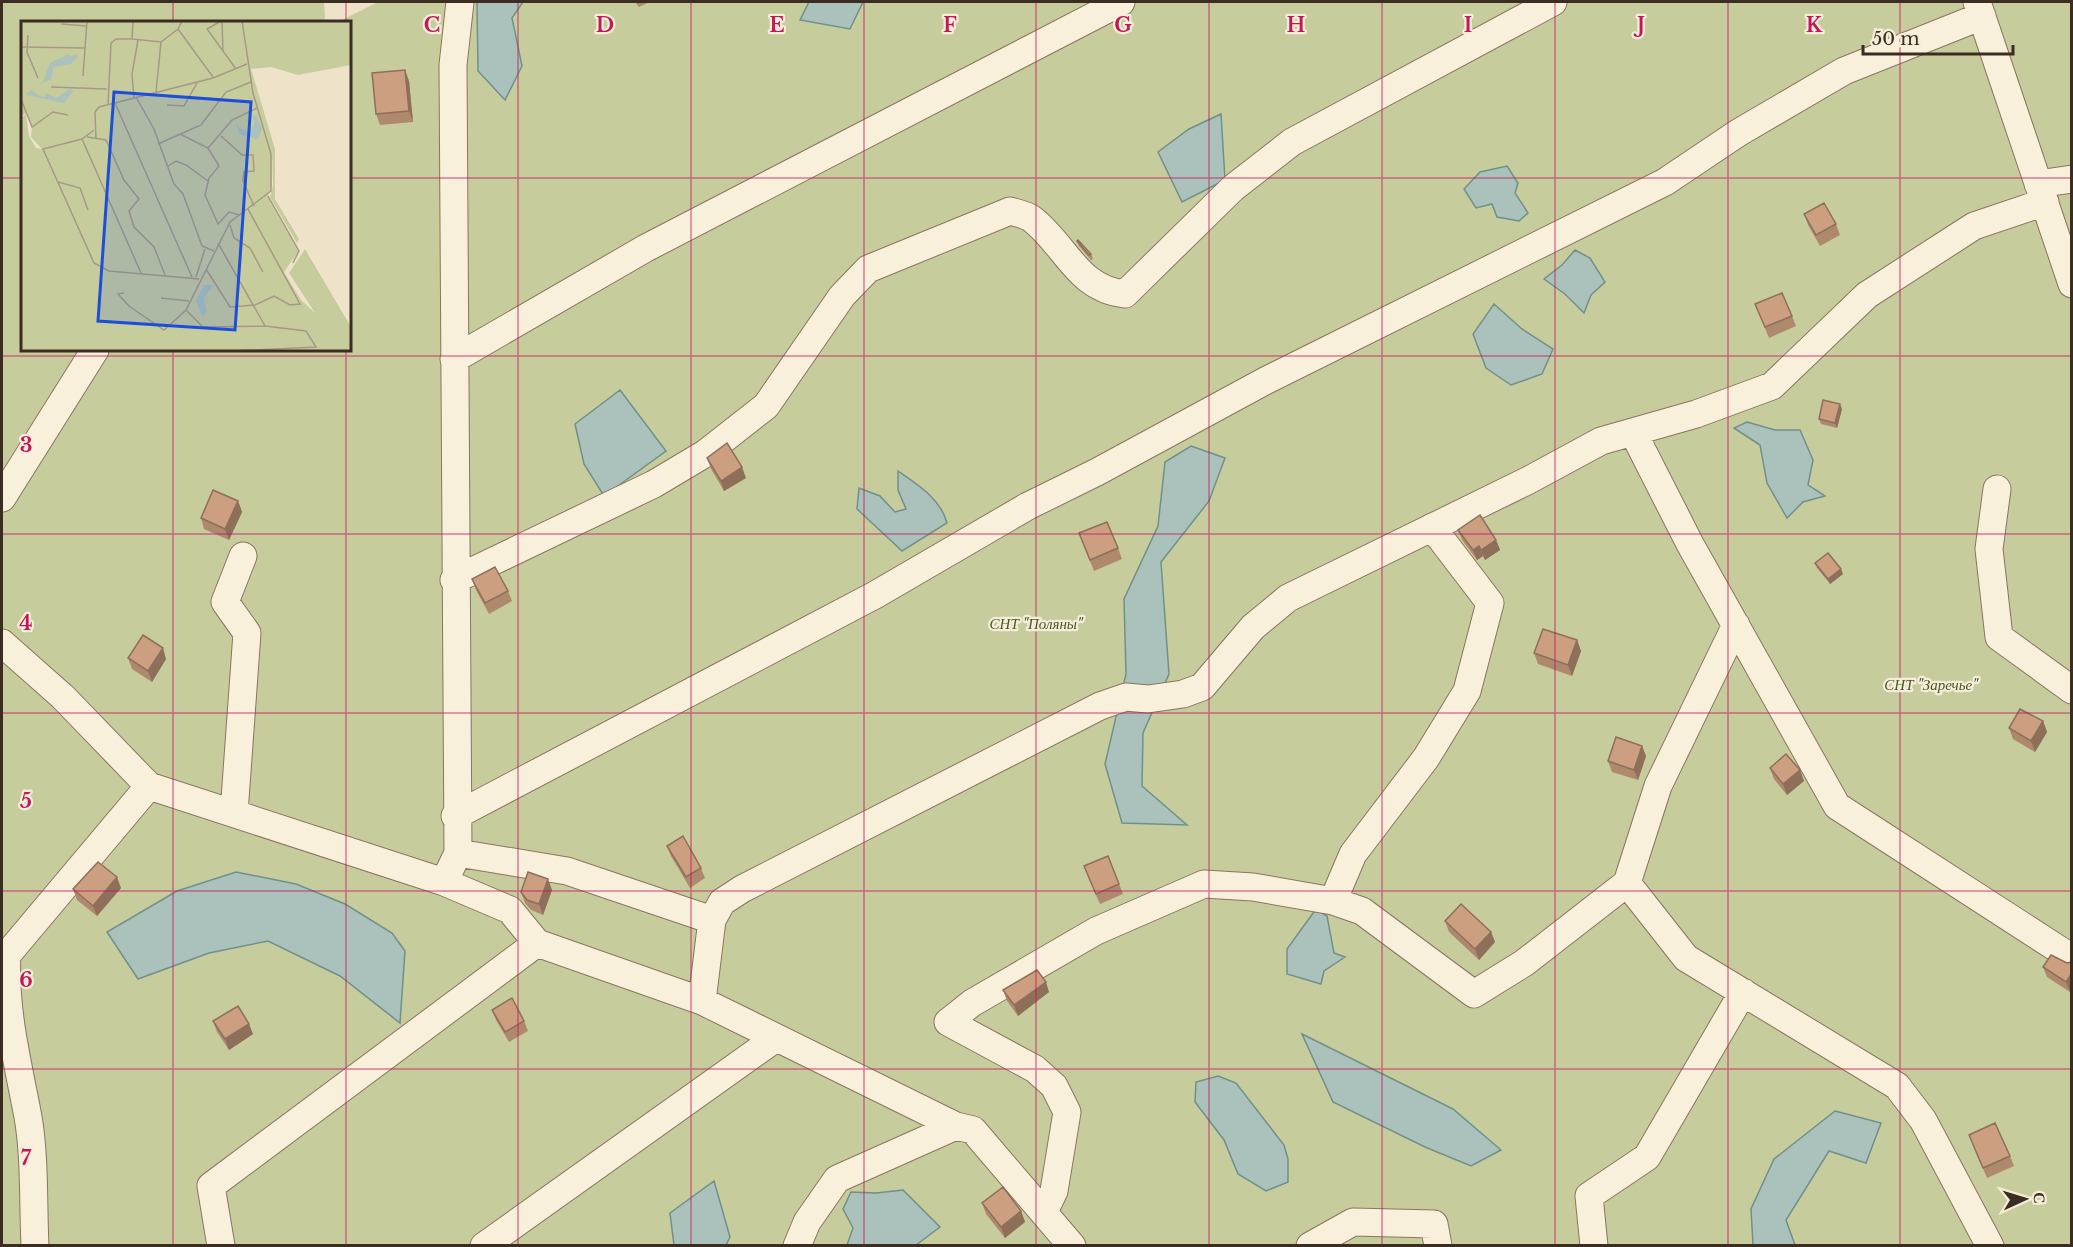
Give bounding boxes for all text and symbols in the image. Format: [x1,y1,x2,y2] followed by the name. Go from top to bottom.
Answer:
[424,13,440,37] text: C
[596,13,614,37] text: D
[769,13,785,37] text: E
[943,13,957,37] text: F
[1114,13,1132,37] text: G
[1287,13,1306,37] text: H
[1464,13,1472,37] text: I
[1633,13,1645,37] text: J
[1806,13,1823,37] text: K
[1863,18,2013,56] scale bar
[21,21,351,351] inset map
[1872,28,1920,50] text: 50 m
[20,433,32,457] text: 3
[19,611,33,635] text: 4
[990,614,1084,633] park label: СНТ "Поляны"
[1884,675,1979,694] park label: СНТ "Заречье"
[20,789,32,813] text: 5
[19,968,33,992] text: 6
[21,1146,32,1170] text: 7
[1995,1169,2055,1229] north arrow
[2030,1191,2050,1204] text: С

